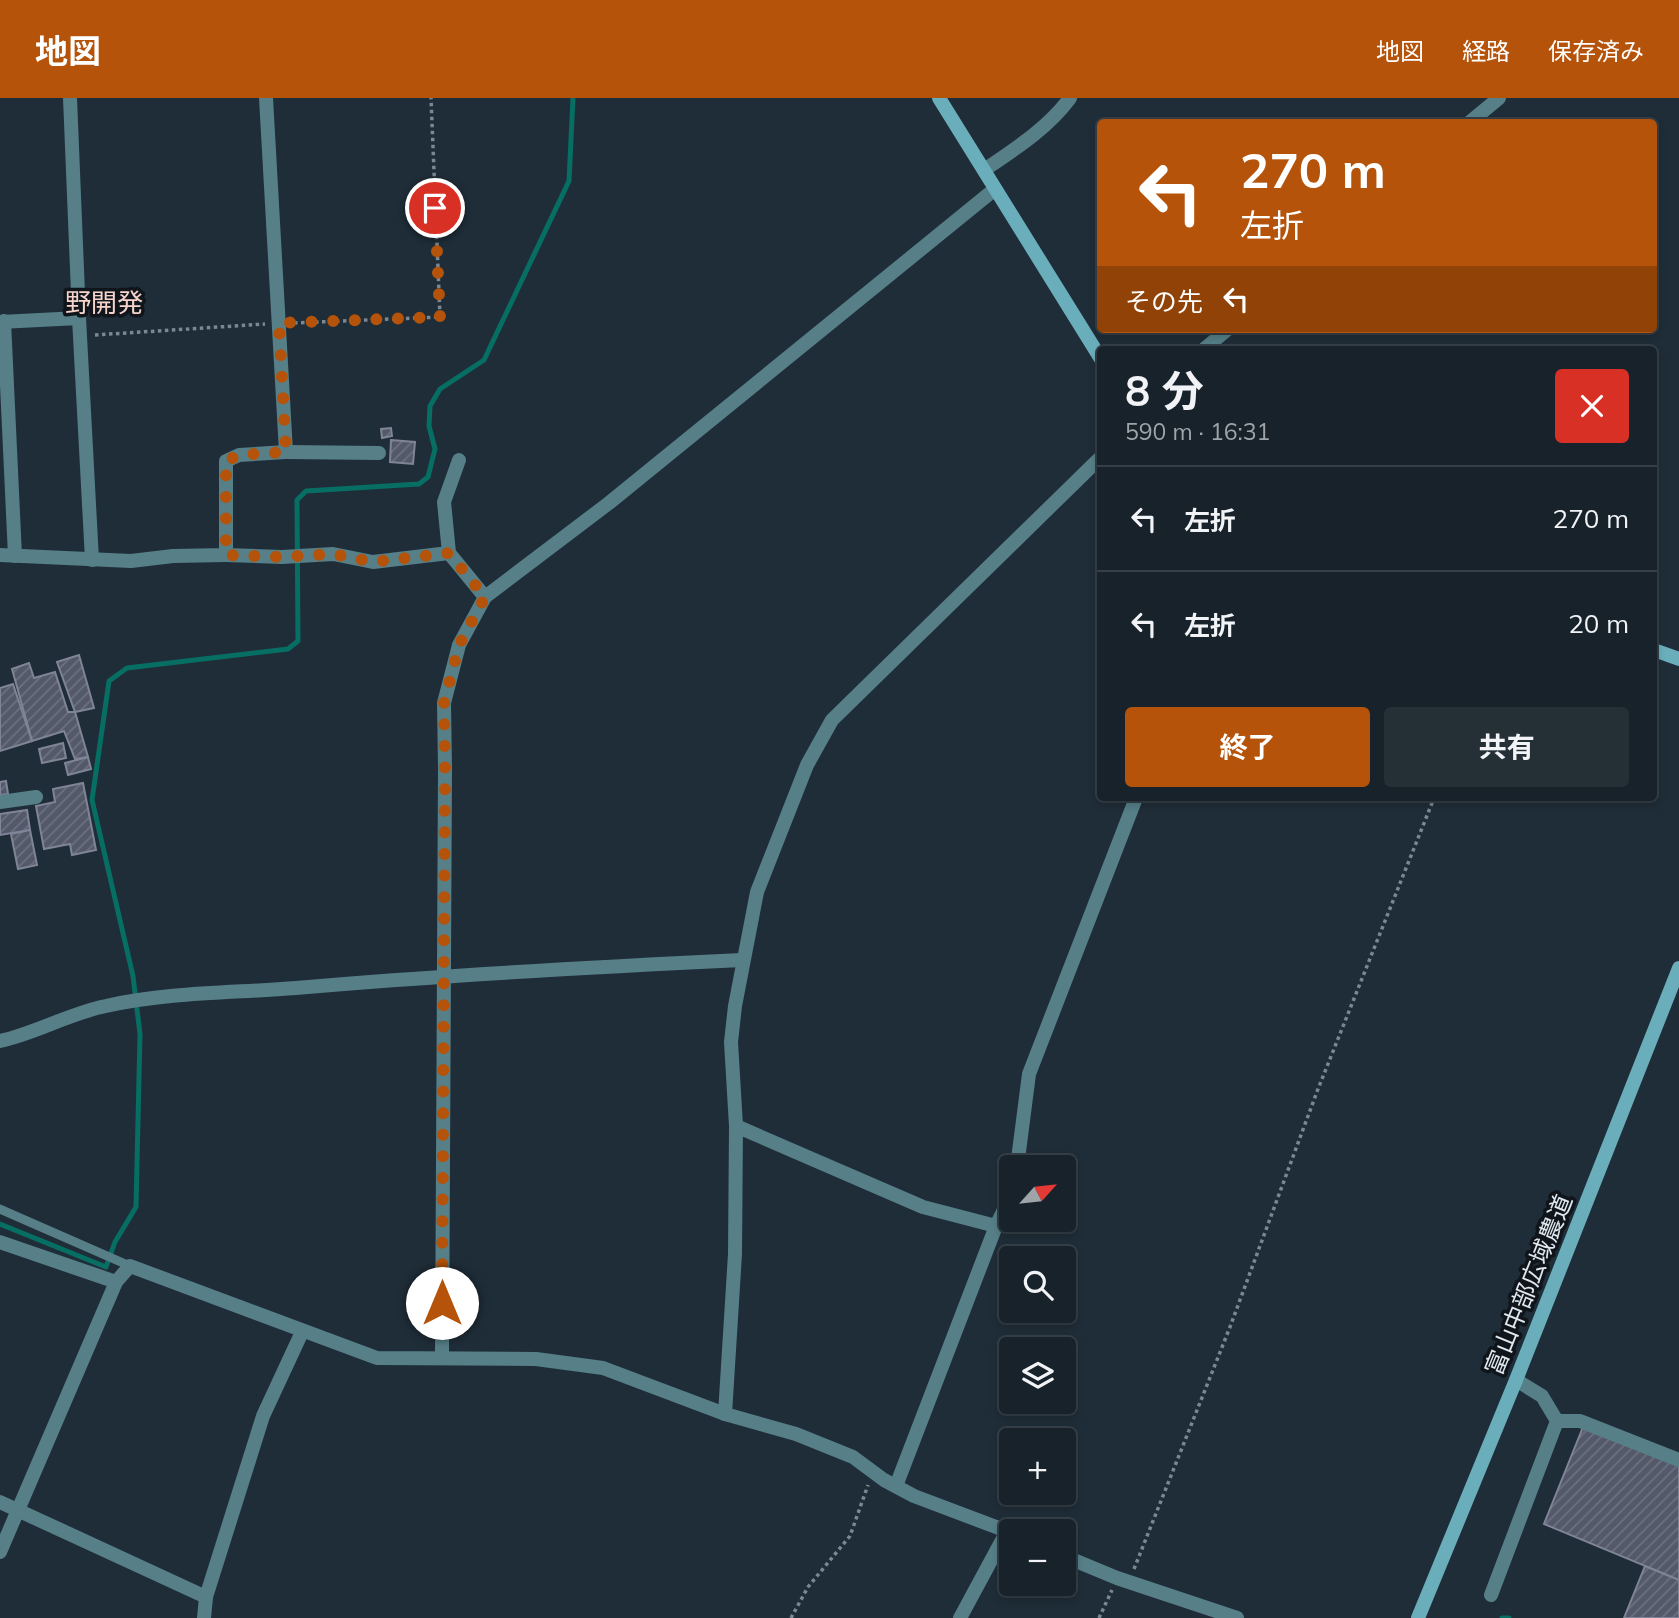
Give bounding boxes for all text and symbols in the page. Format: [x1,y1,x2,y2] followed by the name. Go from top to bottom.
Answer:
[35,30,101,71] text: 地図
[1376,36,1424,66] text: 地図
[1462,36,1510,66] text: 経路
[1548,36,1644,66] text: 保存済み
[1240,139,1386,200] text: 270 m
[1125,147,1216,238] icon: left
[405,178,465,238] pin
[416,189,454,227] icon: arrive
[1240,205,1304,245] text: 左折
[1217,280,1255,318] icon: left
[1125,285,1203,318] text: その先
[65,286,143,319] district label: 野開発
[1125,364,1204,417] text: 8 分
[1555,369,1629,443] button: close
[1125,417,1270,446] text: 590 m · 16:31
[1125,500,1163,538] icon: left
[1553,502,1629,535] text: 270 m
[1184,504,1236,537] text: 左折
[1125,605,1163,643] icon: left
[1568,607,1629,640] text: 20 m
[1184,609,1236,642] text: 左折
[1125,707,1370,787] button: 終了
[1384,707,1629,787] button: 共有
[999,1155,1076,1232] north arrow
[999,1155,1076,1596] map controls
[1478,1190,1578,1379] street label: 富山中部広域農道
[999,1246,1076,1323] button: search
[405,1266,479,1340] position arrow
[999,1337,1076,1414] button: layers
[999,1428,1076,1505] button: +
[999,1519,1076,1596] button: −

